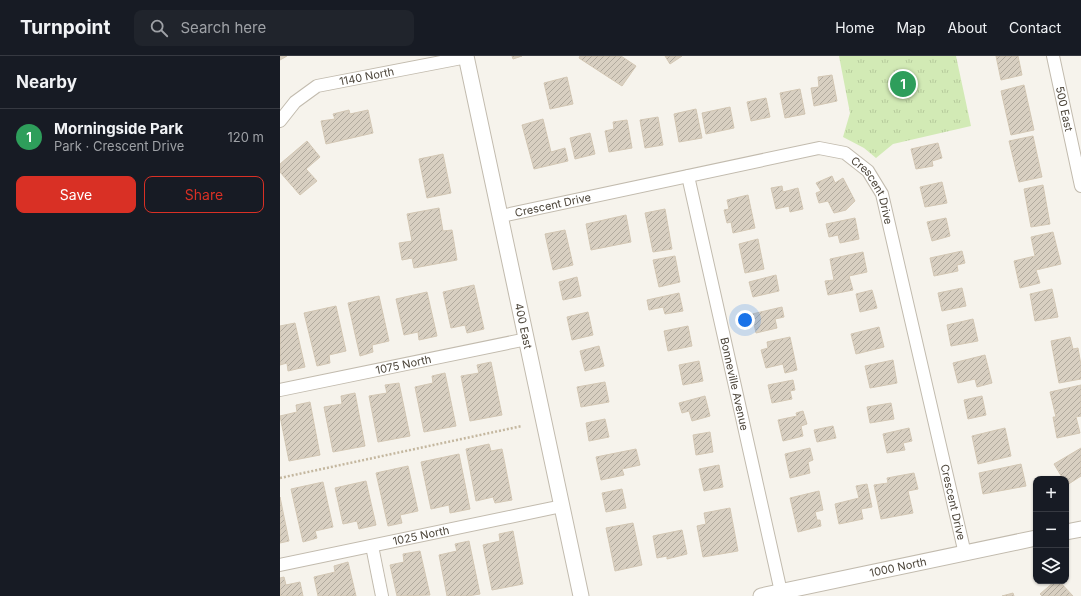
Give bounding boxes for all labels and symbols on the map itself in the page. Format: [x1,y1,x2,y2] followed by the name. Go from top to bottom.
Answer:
[338,64,395,89] street label: 1140 North
[890,69,916,99] pin: 1
[1053,85,1076,133] street label: 500 East
[848,153,896,226] street label: Crescent Drive
[513,190,592,220] street label: Crescent Drive
[512,302,535,350] street label: 400 East
[735,310,755,330] your location
[717,336,752,432] street label: Bonneville Avenue
[374,352,432,377] street label: 1075 North
[938,463,969,541] street label: Crescent Drive
[391,523,450,548] street label: 1025 North
[868,554,928,580] street label: 1000 North

